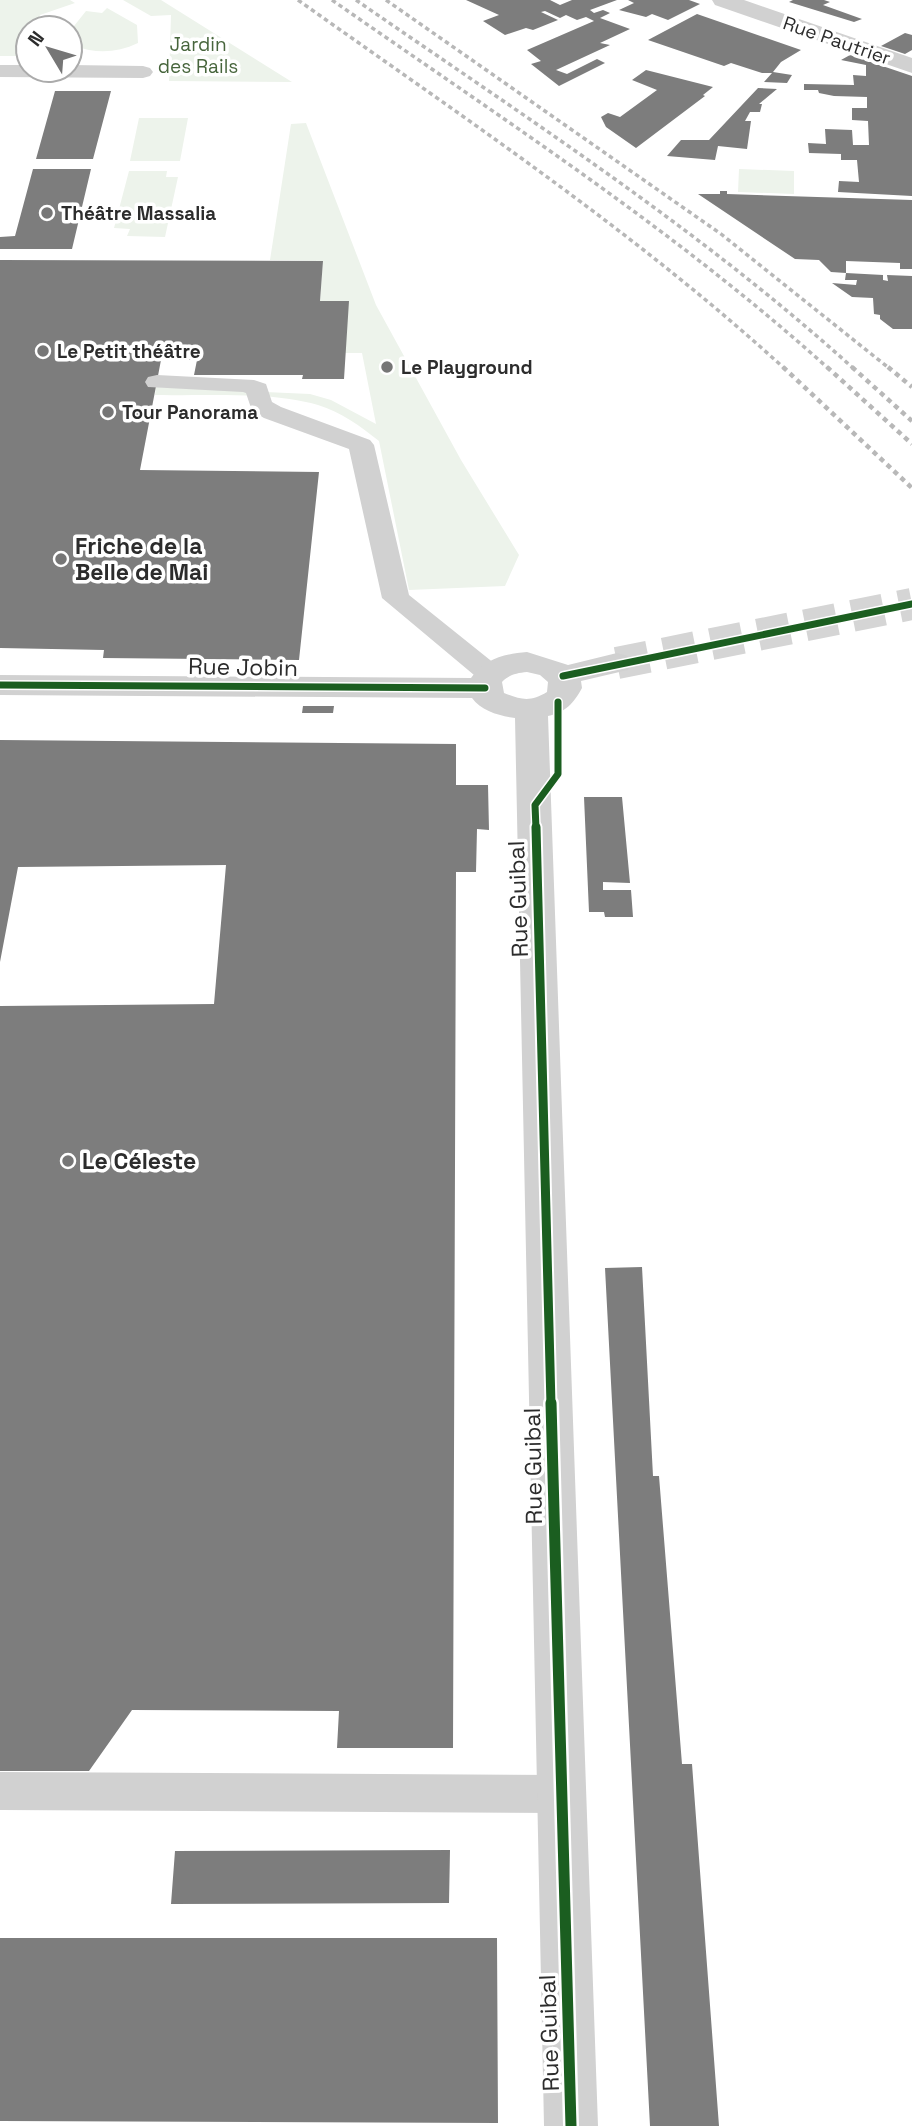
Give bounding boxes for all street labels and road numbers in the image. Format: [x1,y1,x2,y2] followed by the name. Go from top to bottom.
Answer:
[780,10,894,71] street label: Rue Pautrier
[188,651,298,683] street label: Rue Jobin
[501,840,535,958] street label: Rue Guibal
[517,1407,549,1525] street label: Rue Guibal
[532,1974,566,2092] street label: Rue Guibal

